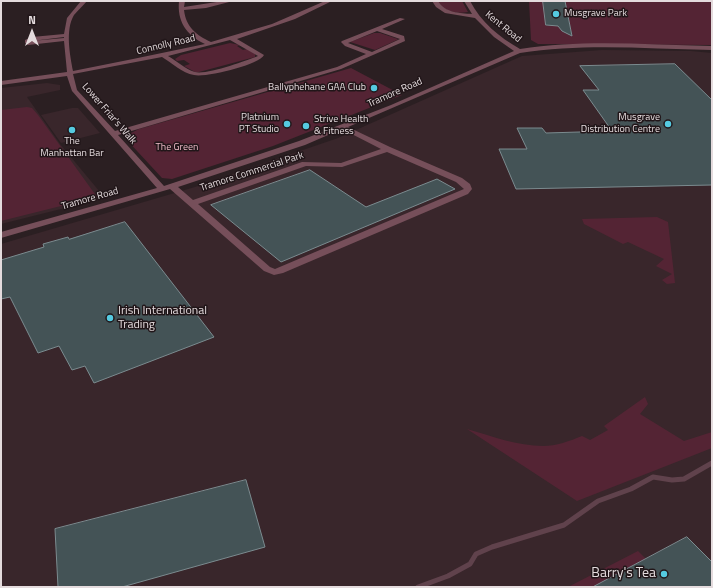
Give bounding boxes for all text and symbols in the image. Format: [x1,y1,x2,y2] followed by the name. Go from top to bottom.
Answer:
[564,8,627,20] place label: Musgrave Park
[482,9,524,45] street label: Kent Road
[551,9,561,19] marker: Musgrave Park
[12,12,52,52] north arrow
[28,12,36,28] text: N
[135,32,197,58] street label: Connolly Road
[366,76,424,110] street label: Tramore Road
[79,81,139,147] street label: Lower Friar's Walk
[268,82,366,94] place label: Ballyphehane GAA Club
[369,83,379,93] marker: Ballyphehane GAA Club
[239,112,279,136] place label: Platnium PT Studio
[581,112,660,136] place label: Musgrave Distribution Centre
[314,114,368,138] place label: Strive Health & Fitness
[282,119,292,129] marker: Platnium PT Studio
[663,119,673,129] marker: Musgrave Distribution Centre
[301,121,311,131] marker: Strive Health & Fitness
[67,125,77,135] marker: The Manhattan Bar
[40,136,104,160] place label: The Manhattan Bar
[156,142,198,154] park label: The Green
[199,150,305,194] street label: Tramore Commercial Park
[60,185,120,213] street label: Tramore Road
[118,304,207,332] place label: Irish International Trading
[105,313,115,323] marker: Irish International Trading
[591,566,656,582] place label: Barry's Tea
[659,569,669,579] marker: Barry's Tea

